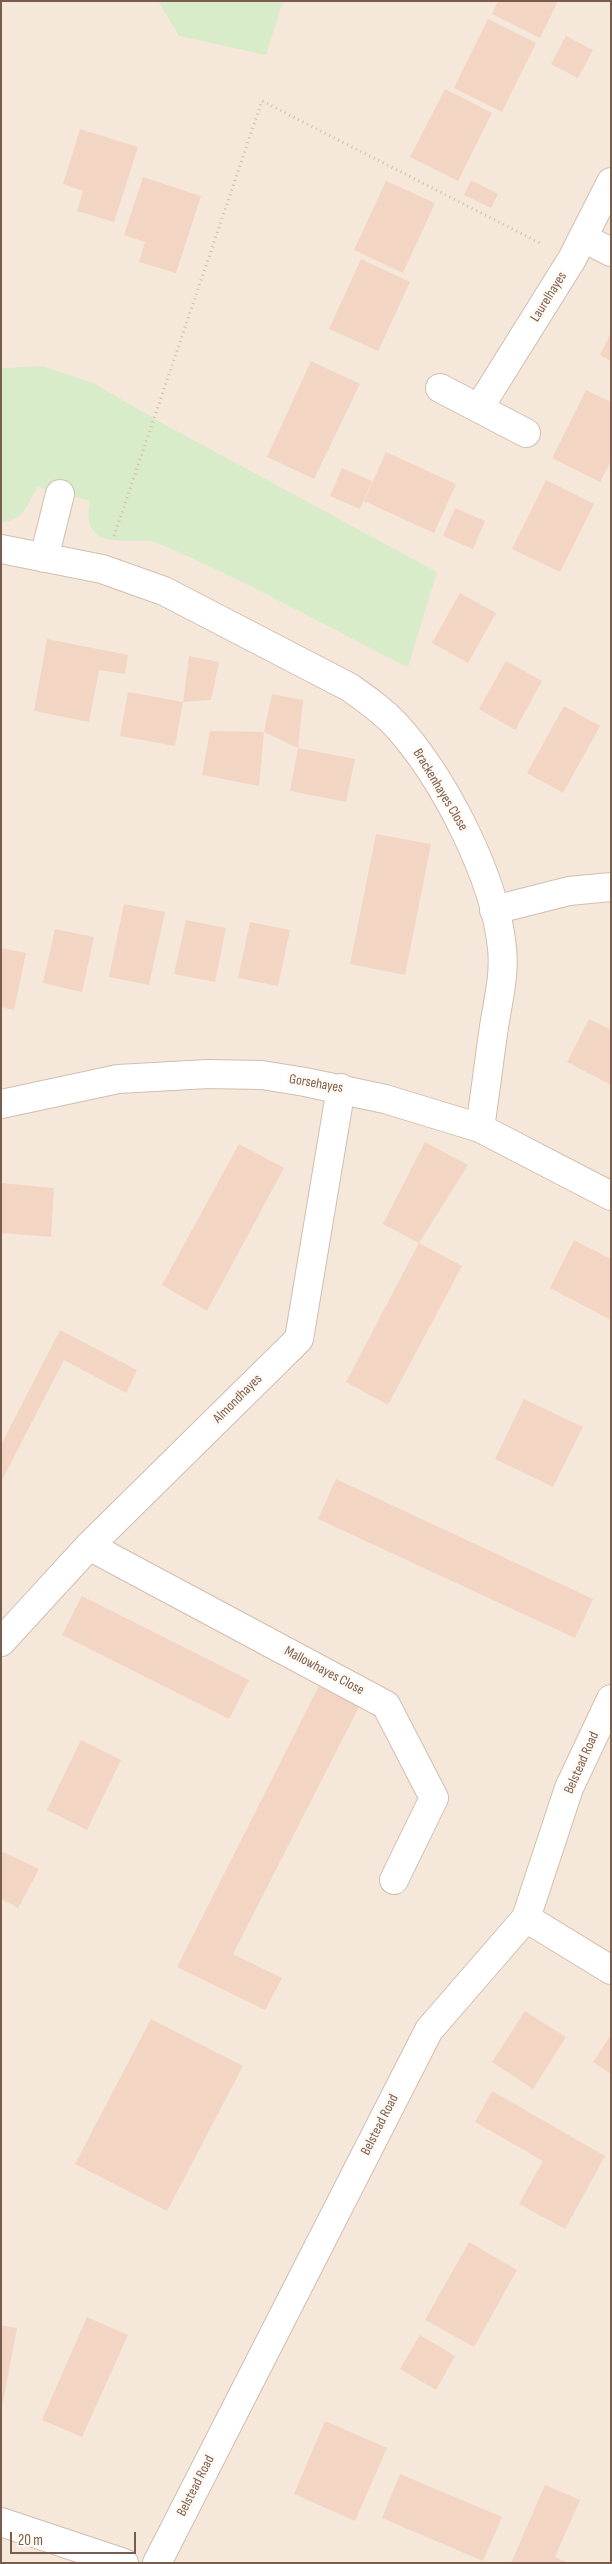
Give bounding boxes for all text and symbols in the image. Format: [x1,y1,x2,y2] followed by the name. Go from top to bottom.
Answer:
[527,269,571,325] street label: Laurelhayes
[409,746,471,834] street label: Brackenhayes Close
[288,1071,344,1097] street label: Gorsehayes
[210,1371,266,1427] street label: Almondhayes
[281,1643,367,1699] street label: Mallowhayes Close
[561,1729,603,1797] street label: Belstead Road
[358,2092,402,2158] street label: Belstead Road
[174,2453,218,2519] street label: Belstead Road
[12,2522,139,2554] scale bar
[18,2531,43,2550] text: 20 m

